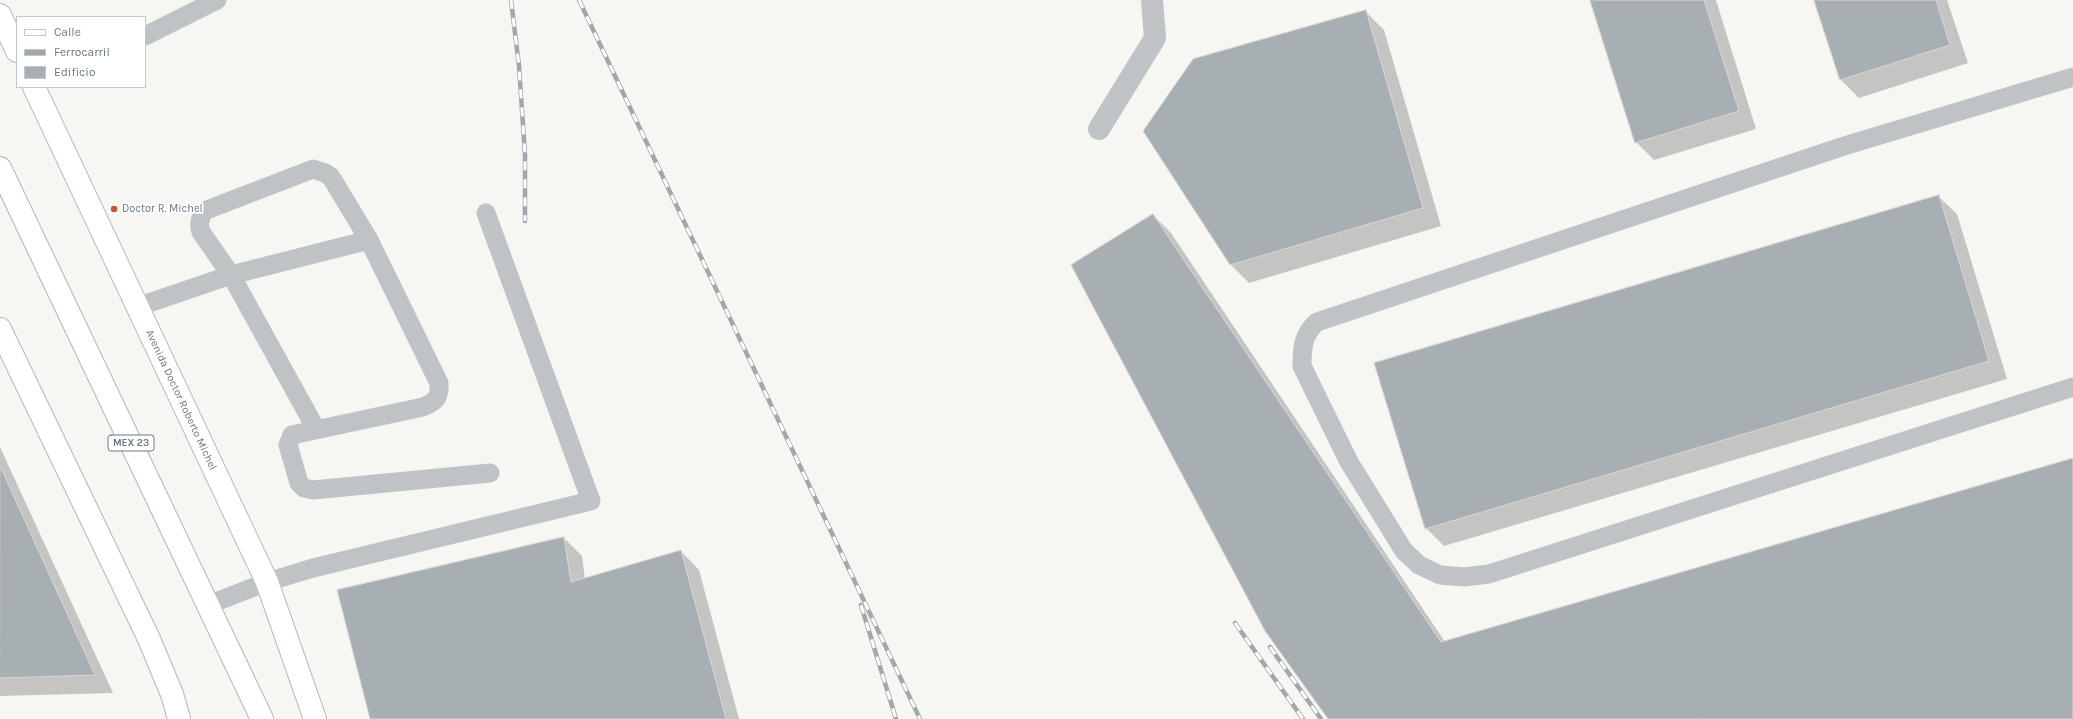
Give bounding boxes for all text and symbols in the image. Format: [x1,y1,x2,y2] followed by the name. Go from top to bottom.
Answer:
[16,16,146,88] legend
[54,25,81,39] text: Calle
[54,45,110,59] text: Ferrocarril
[54,65,95,79] text: Edificio
[122,202,203,216] place label: Doctor R. Michel
[109,204,119,214] marker: Doctor R. Michel
[143,328,219,472] street label: Avenida Doctor Roberto Michel
[108,435,154,451] road number: MEX 23

